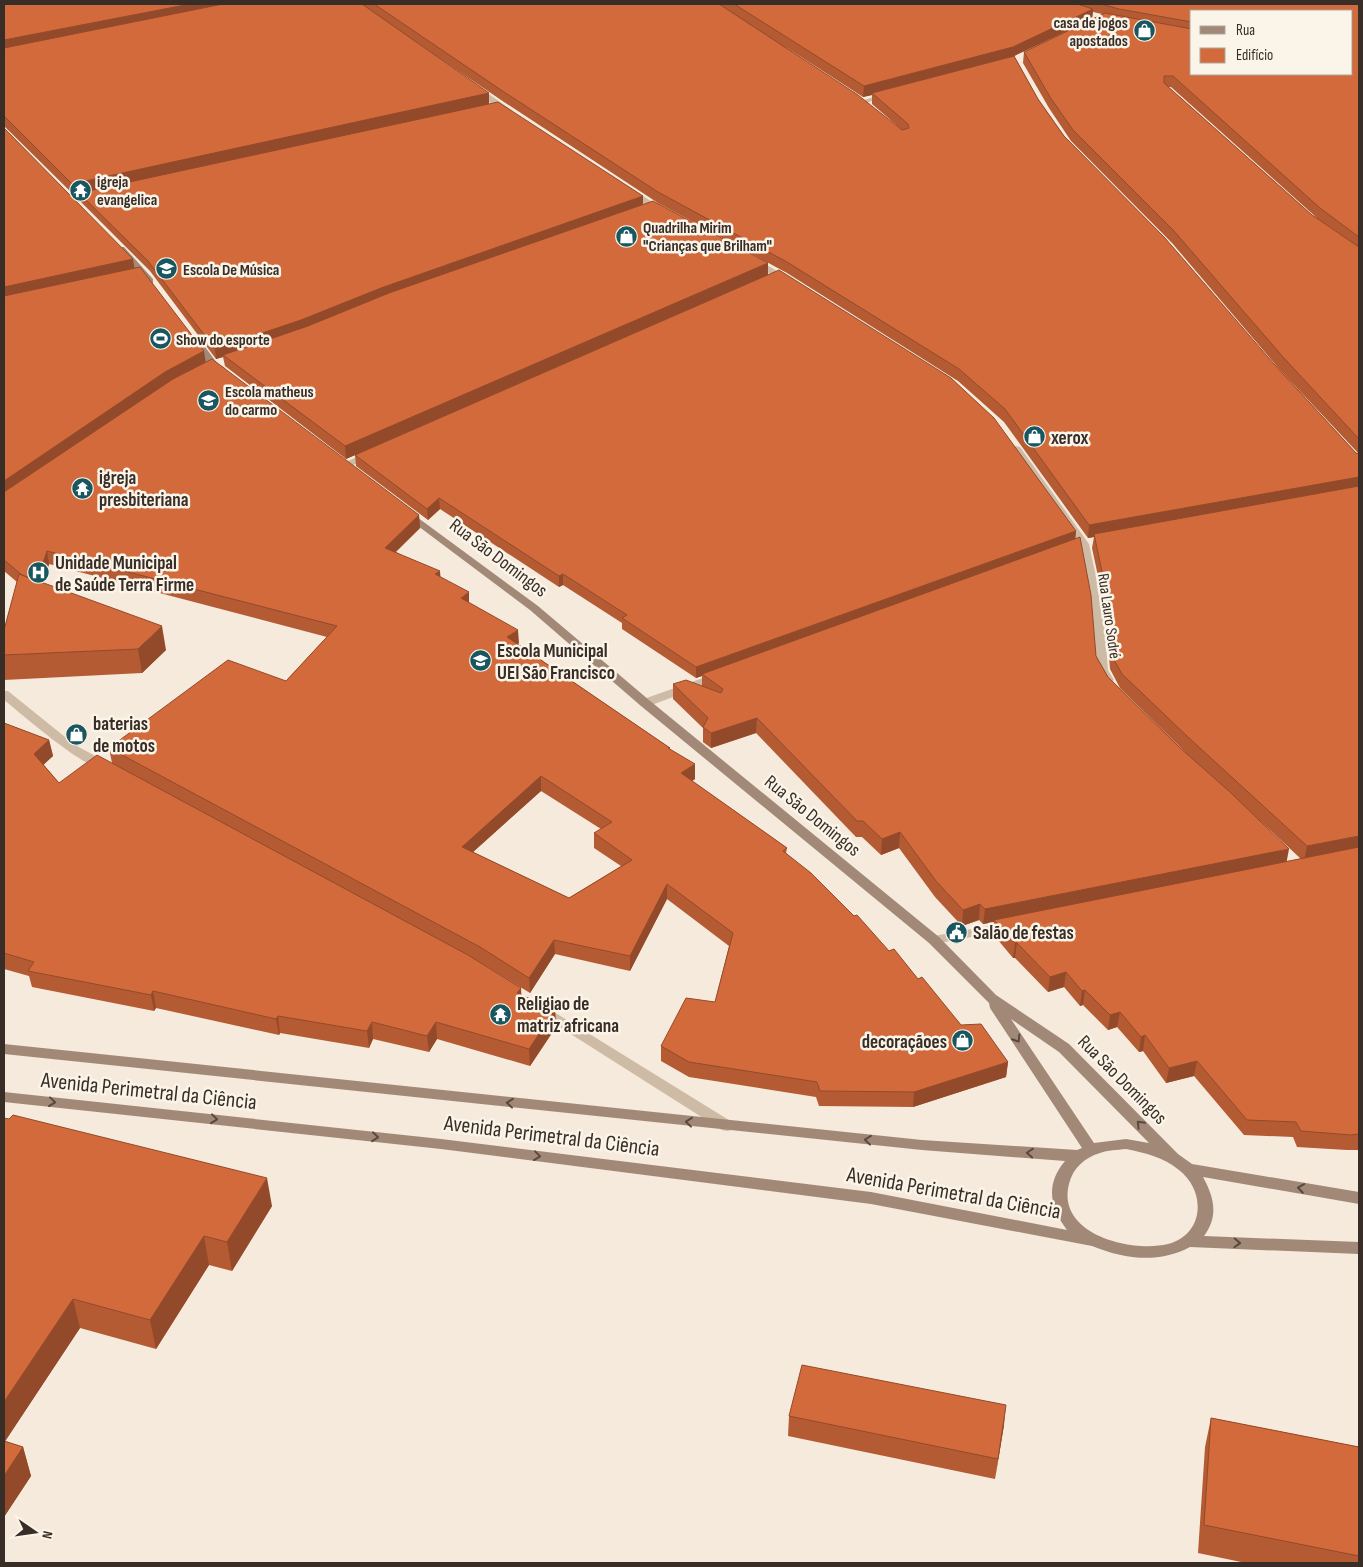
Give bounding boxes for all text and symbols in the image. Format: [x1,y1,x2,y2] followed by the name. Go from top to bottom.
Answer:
[1190,10,1353,75] legend
[1053,14,1128,51] place label: casa de jogos apostados
[1132,19,1156,43] shop icon: casa de jogos apostados
[1236,21,1255,40] text: Rua
[1236,46,1273,65] text: Edifício
[97,173,157,210] place label: igreja evangelica
[69,178,93,202] temple icon: igreja evangelica
[643,219,772,256] place label: Quadrilha Mirim "Crianças que Brilham"
[615,224,639,248] shop icon: Quadrilha Mirim "Crianças que Brilham"
[155,257,179,281] school or university icon: Escola De Música
[183,261,279,280] place label: Escola De Música
[148,327,172,351] sports icon: Show do esporte
[176,331,270,350] place label: Show do esporte
[225,383,314,420] place label: Escola matheus do carmo
[197,388,221,412] school or university icon: Escola matheus do carmo
[1023,425,1047,449] shop icon: xerox
[1051,427,1088,450] place label: xerox
[99,467,188,512] place label: igreja presbiteriana
[71,476,95,500] temple icon: igreja presbiteriana
[445,514,552,603] street label: Rua São Domingos
[55,552,194,597] place label: Unidade Municipal de Saúde Terra Firme
[27,561,51,585] hospital icon: Unidade Municipal de Saúde Terra Firme
[1093,572,1124,660] street label: Rua Lauro Sodré
[497,640,615,685] place label: Escola Municipal UEI São Francisco
[469,649,493,673] school or university icon: Escola Municipal UEI São Francisco
[93,713,155,758] place label: baterias de motos
[65,722,89,746] shop icon: baterias de motos
[759,771,865,862] street label: Rua São Domingos
[945,920,969,944] public building icon: Salão de festas
[973,922,1074,945] place label: Salão de festas
[517,993,619,1038] place label: Religiao de matriz africana
[489,1002,513,1026] temple icon: Religiao de matriz africana
[951,1029,975,1053] shop icon: decoraçãoes
[862,1031,947,1054] place label: decoraçãoes
[1073,1031,1171,1130] street label: Rua São Domingos
[1011,1034,1021,1043] one-way arrow
[39,1067,258,1116] street label: Avenida Perimetral da Ciência
[49,1096,57,1107] one-way arrow
[506,1098,514,1109] one-way arrow
[442,1110,661,1163] street label: Avenida Perimetral da Ciência
[210,1113,218,1124] one-way arrow
[685,1117,693,1128] one-way arrow
[1137,1120,1146,1129] one-way arrow
[372,1131,380,1142] one-way arrow
[864,1135,872,1146] one-way arrow
[1026,1148,1034,1159] one-way arrow
[533,1150,541,1161] one-way arrow
[844,1161,1063,1226] street label: Avenida Perimetral da Ciência
[1296,1183,1305,1193] one-way arrow
[1234,1238,1242,1249] one-way arrow
[10,1507,60,1557] north arrow
[38,1529,56,1540] text: N

